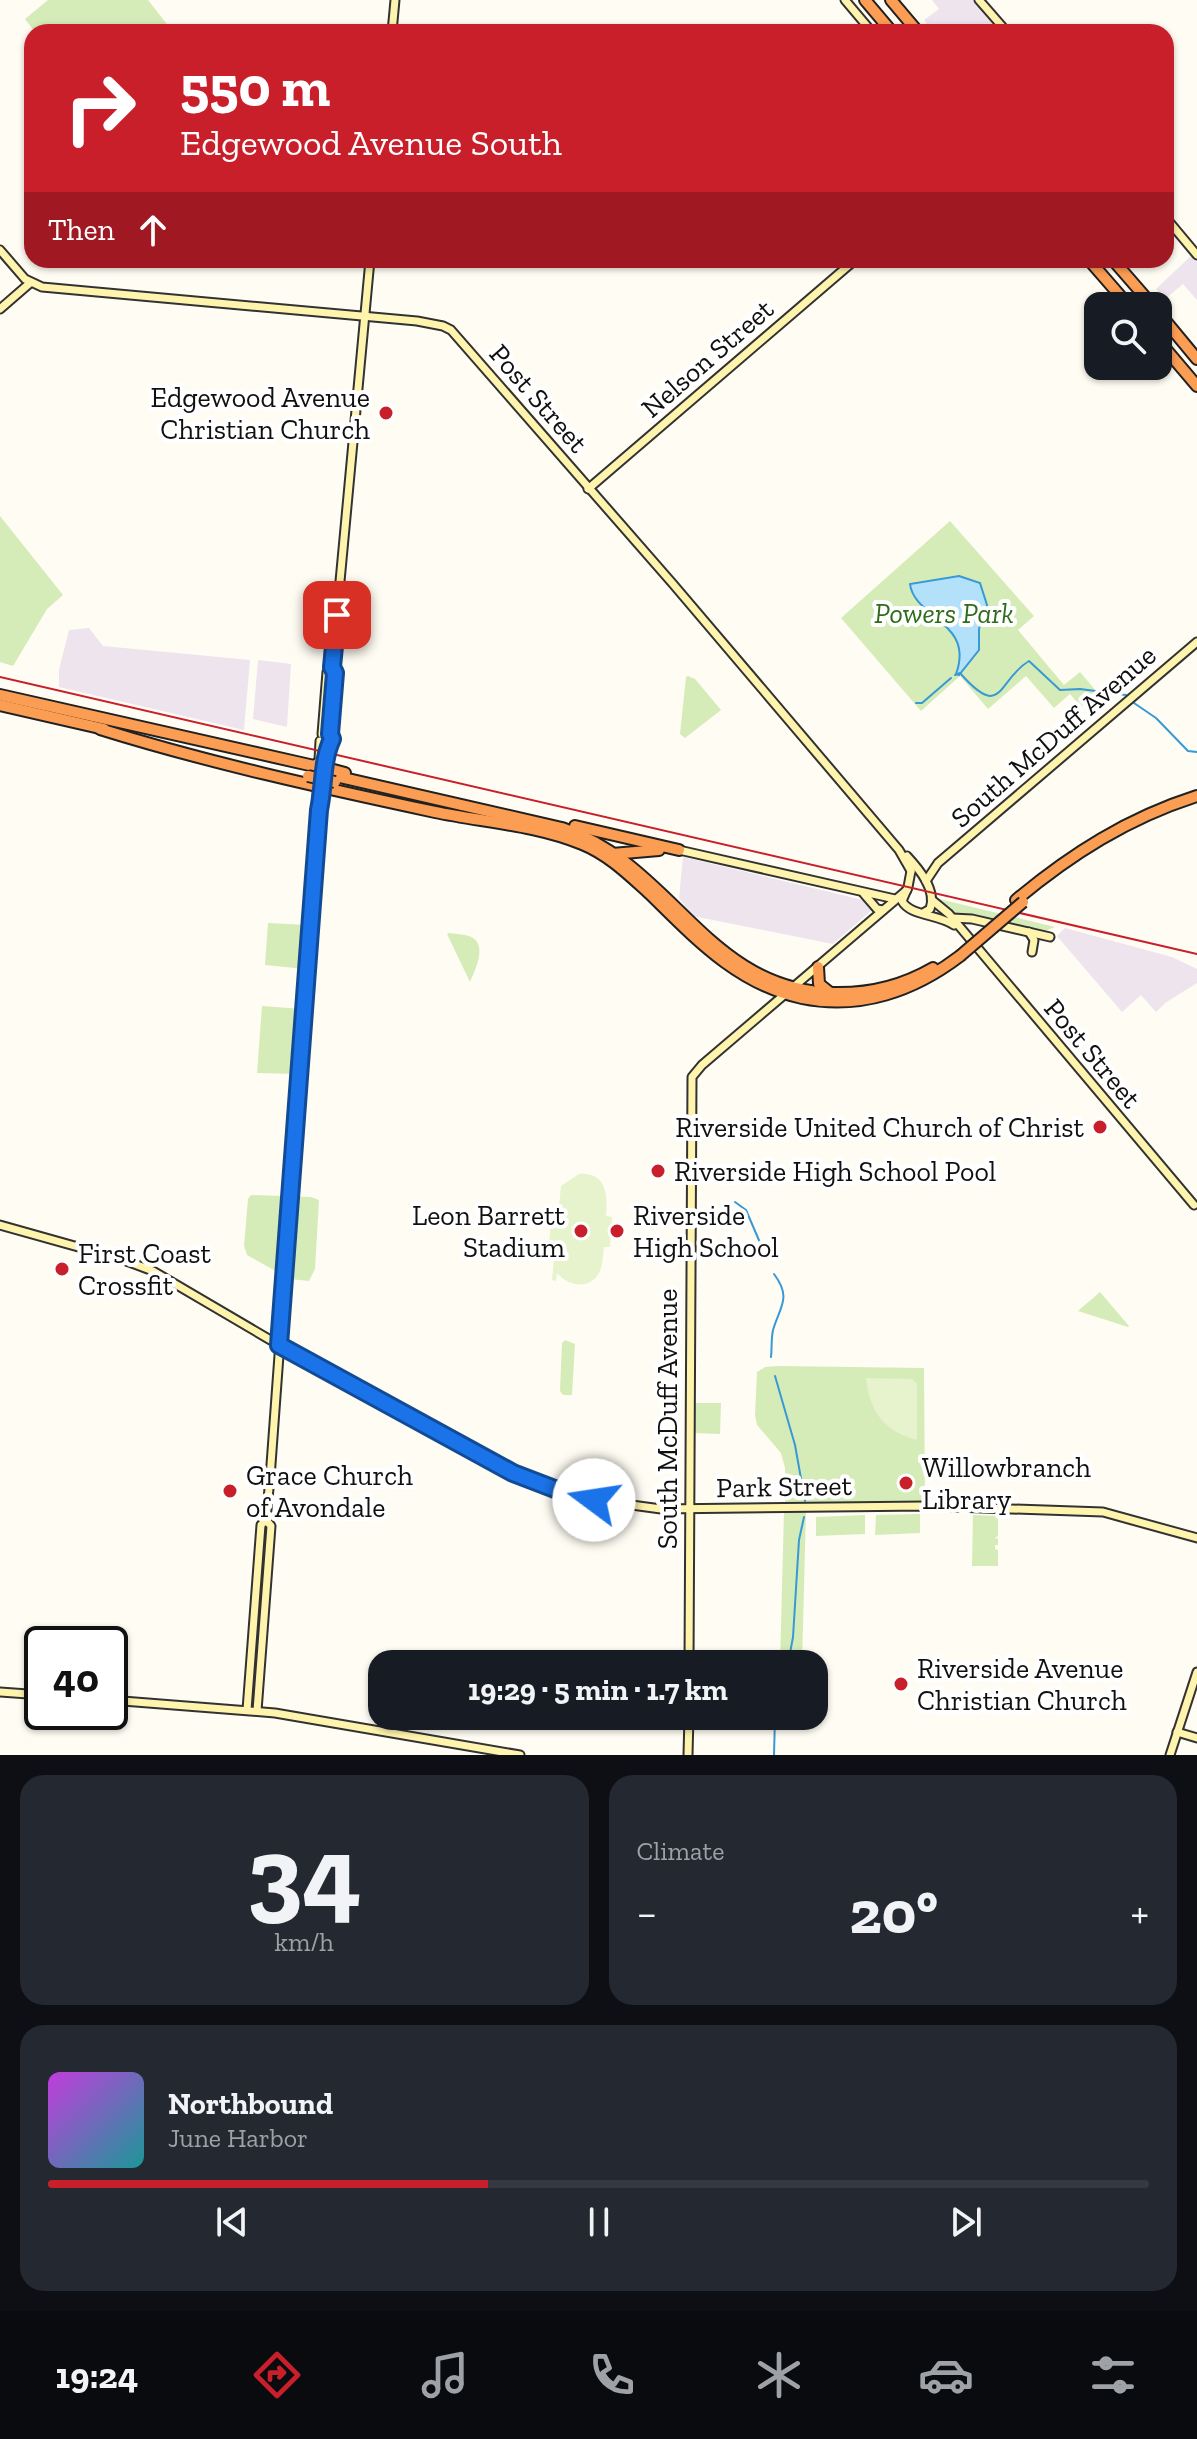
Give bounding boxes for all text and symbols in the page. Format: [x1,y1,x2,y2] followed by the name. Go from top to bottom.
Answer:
[180,53,330,120] text: 550 m
[48,56,152,160] icon: right
[180,121,562,164] text: Edgewood Avenue South
[131,208,175,252] icon: ahead
[48,212,115,248] text: Then
[635,292,780,424] street label: Nelson Street
[1084,292,1172,380] map controls
[1084,292,1172,380] button: search
[483,337,595,460] street label: Post Street
[150,381,370,446] place label: Edgewood Avenue Christian Church
[377,404,395,422] marker: Edgewood Avenue Christian Church
[303,581,371,649] pin
[315,593,359,637] icon: arrive
[874,597,1014,630] park label: Powers Park
[944,638,1163,834] street label: South McDuff Avenue
[1037,992,1148,1115] street label: Post Street
[675,1111,1085,1144] place label: Riverside United Church of Christ
[1091,1118,1109,1136] marker: Riverside United Church of Christ
[674,1155,996,1188] place label: Riverside High School Pool
[649,1162,667,1180] marker: Riverside High School Pool
[412,1199,566,1264] place label: Leon Barrett Stadium
[633,1199,779,1264] place label: Riverside High School
[572,1222,590,1240] marker: Leon Barrett Stadium
[608,1222,626,1240] marker: Riverside High School
[78,1237,211,1302] place label: First Coast Crossfit
[53,1260,71,1278] marker: First Coast Crossfit
[651,1289,684,1549] street label: South McDuff Avenue
[922,1451,1091,1516] place label: Willowbranch Library
[552,1458,636,1542] position arrow
[246,1459,413,1524] place label: Grace Church of Avondale
[716,1469,853,1504] street label: Park Street
[897,1474,915,1492] marker: Willowbranch Library
[221,1482,239,1500] marker: Grace Church of Avondale
[24,1626,128,1730] speed limit sign: 40
[917,1652,1127,1717] place label: Riverside Avenue Christian Church
[468,1672,728,1708] text: 19:29 · 5 min · 1.7 km
[892,1675,910,1693] marker: Riverside Avenue Christian Church
[247,1811,362,1936] text: 34
[637,1835,724,1867] text: Climate
[850,1876,938,1948] text: 20°
[637,1886,657,1939] text: −
[1130,1886,1149,1939] text: +
[275,1926,334,1958] text: km/h
[168,2086,333,2122] text: Northbound
[168,2122,308,2154] text: June Harbor
[210,2200,254,2244] icon: previous
[577,2200,621,2244] icon: pause
[944,2200,988,2244] icon: next
[249,2347,305,2403] icon: directions
[417,2347,473,2403] icon: music
[584,2347,640,2403] icon: phone
[751,2347,807,2403] icon: climate
[918,2347,974,2403] icon: car
[1085,2347,1141,2403] icon: filters
[56,2354,138,2397] text: 19:24

